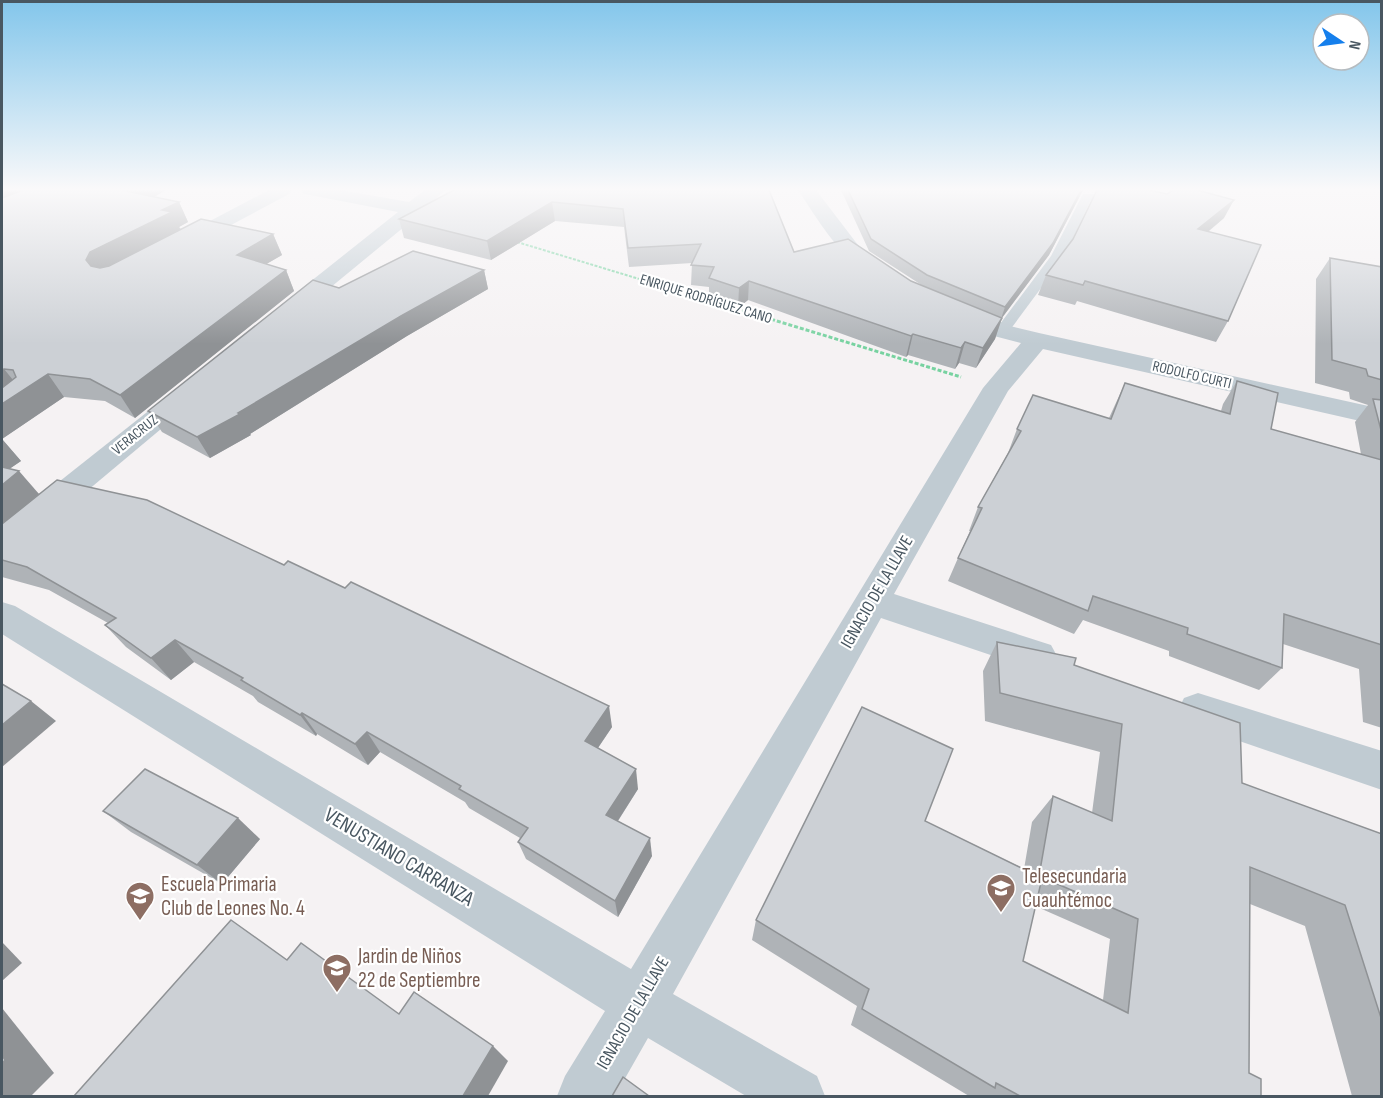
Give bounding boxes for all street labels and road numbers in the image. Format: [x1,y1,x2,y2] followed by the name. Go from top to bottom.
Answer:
[638,270,774,328] street label: ENRIQUE RODRÍGUEZ CANO
[1151,357,1233,393] street label: RODOLFO CURTI
[108,411,162,459] street label: VERACRUZ
[836,532,918,652] street label: IGNACIO DE LA LLAVE
[320,802,479,912] street label: VENUSTIANO CARRANZA
[592,953,674,1073] street label: IGNACIO DE LA LLAVE

